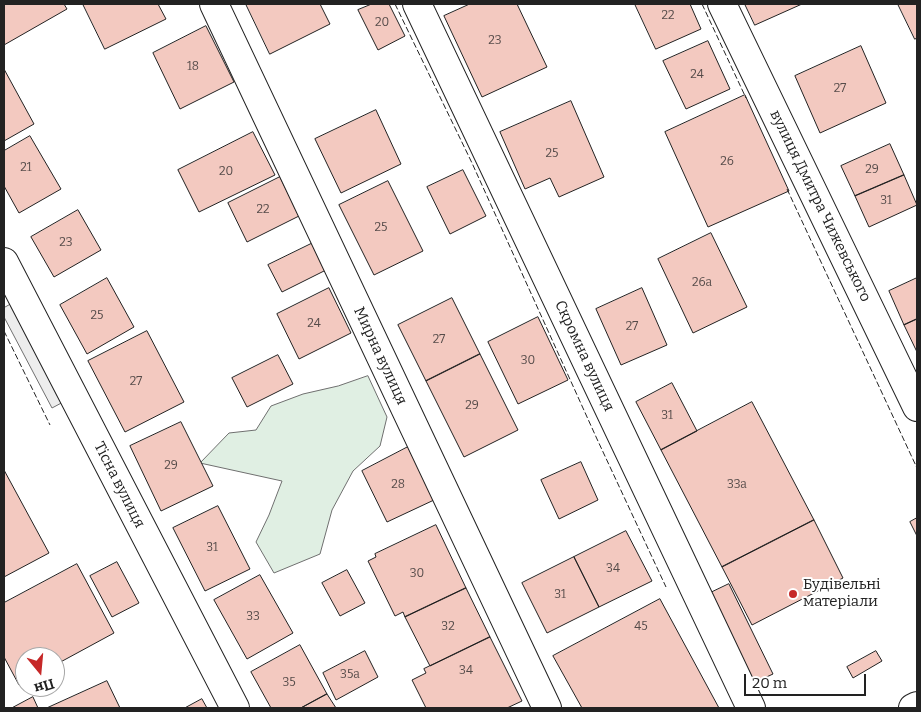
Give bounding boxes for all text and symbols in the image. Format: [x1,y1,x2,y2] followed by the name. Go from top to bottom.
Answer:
[661,9,675,23] house number: 22
[375,16,389,30] house number: 20
[488,34,502,48] house number: 23
[187,60,199,74] house number: 18
[690,68,704,82] house number: 24
[834,82,846,96] house number: 27
[766,107,874,305] street label: вулиця Дмитра Чижевського
[546,147,558,161] house number: 25
[720,155,734,169] house number: 26
[20,161,32,175] house number: 21
[865,163,879,177] house number: 29
[219,165,233,179] house number: 20
[880,194,892,208] house number: 31
[256,203,270,217] house number: 22
[375,221,387,235] house number: 25
[59,236,73,250] house number: 23
[692,276,712,290] house number: 26а
[550,298,618,414] street label: Скромна вулиця
[349,304,411,408] street label: Мирна вулиця
[91,309,103,323] house number: 25
[307,317,321,331] house number: 24
[626,320,638,334] house number: 27
[433,333,445,347] house number: 27
[521,354,535,368] house number: 30
[130,375,142,389] house number: 27
[465,399,479,413] house number: 29
[661,409,673,423] house number: 31
[90,439,148,531] street label: Тісна вулиця
[164,459,178,473] house number: 29
[391,478,405,492] house number: 28
[727,478,747,492] house number: 33а
[206,541,218,555] house number: 31
[606,562,620,576] house number: 34
[410,567,424,581] house number: 30
[803,576,881,611] place label: Будівельні матеріали
[554,588,566,602] house number: 31
[787,588,799,600] marker: Будівельні матеріали
[246,610,260,624] house number: 33
[441,620,455,634] house number: 32
[634,620,648,634] house number: 45
[15,647,65,697] north arrow
[459,664,473,678] house number: 34
[746,664,868,696] scale bar
[340,668,360,682] house number: 35а
[752,674,787,692] text: 20 m
[32,675,56,697] text: Пн
[282,676,296,690] house number: 35

